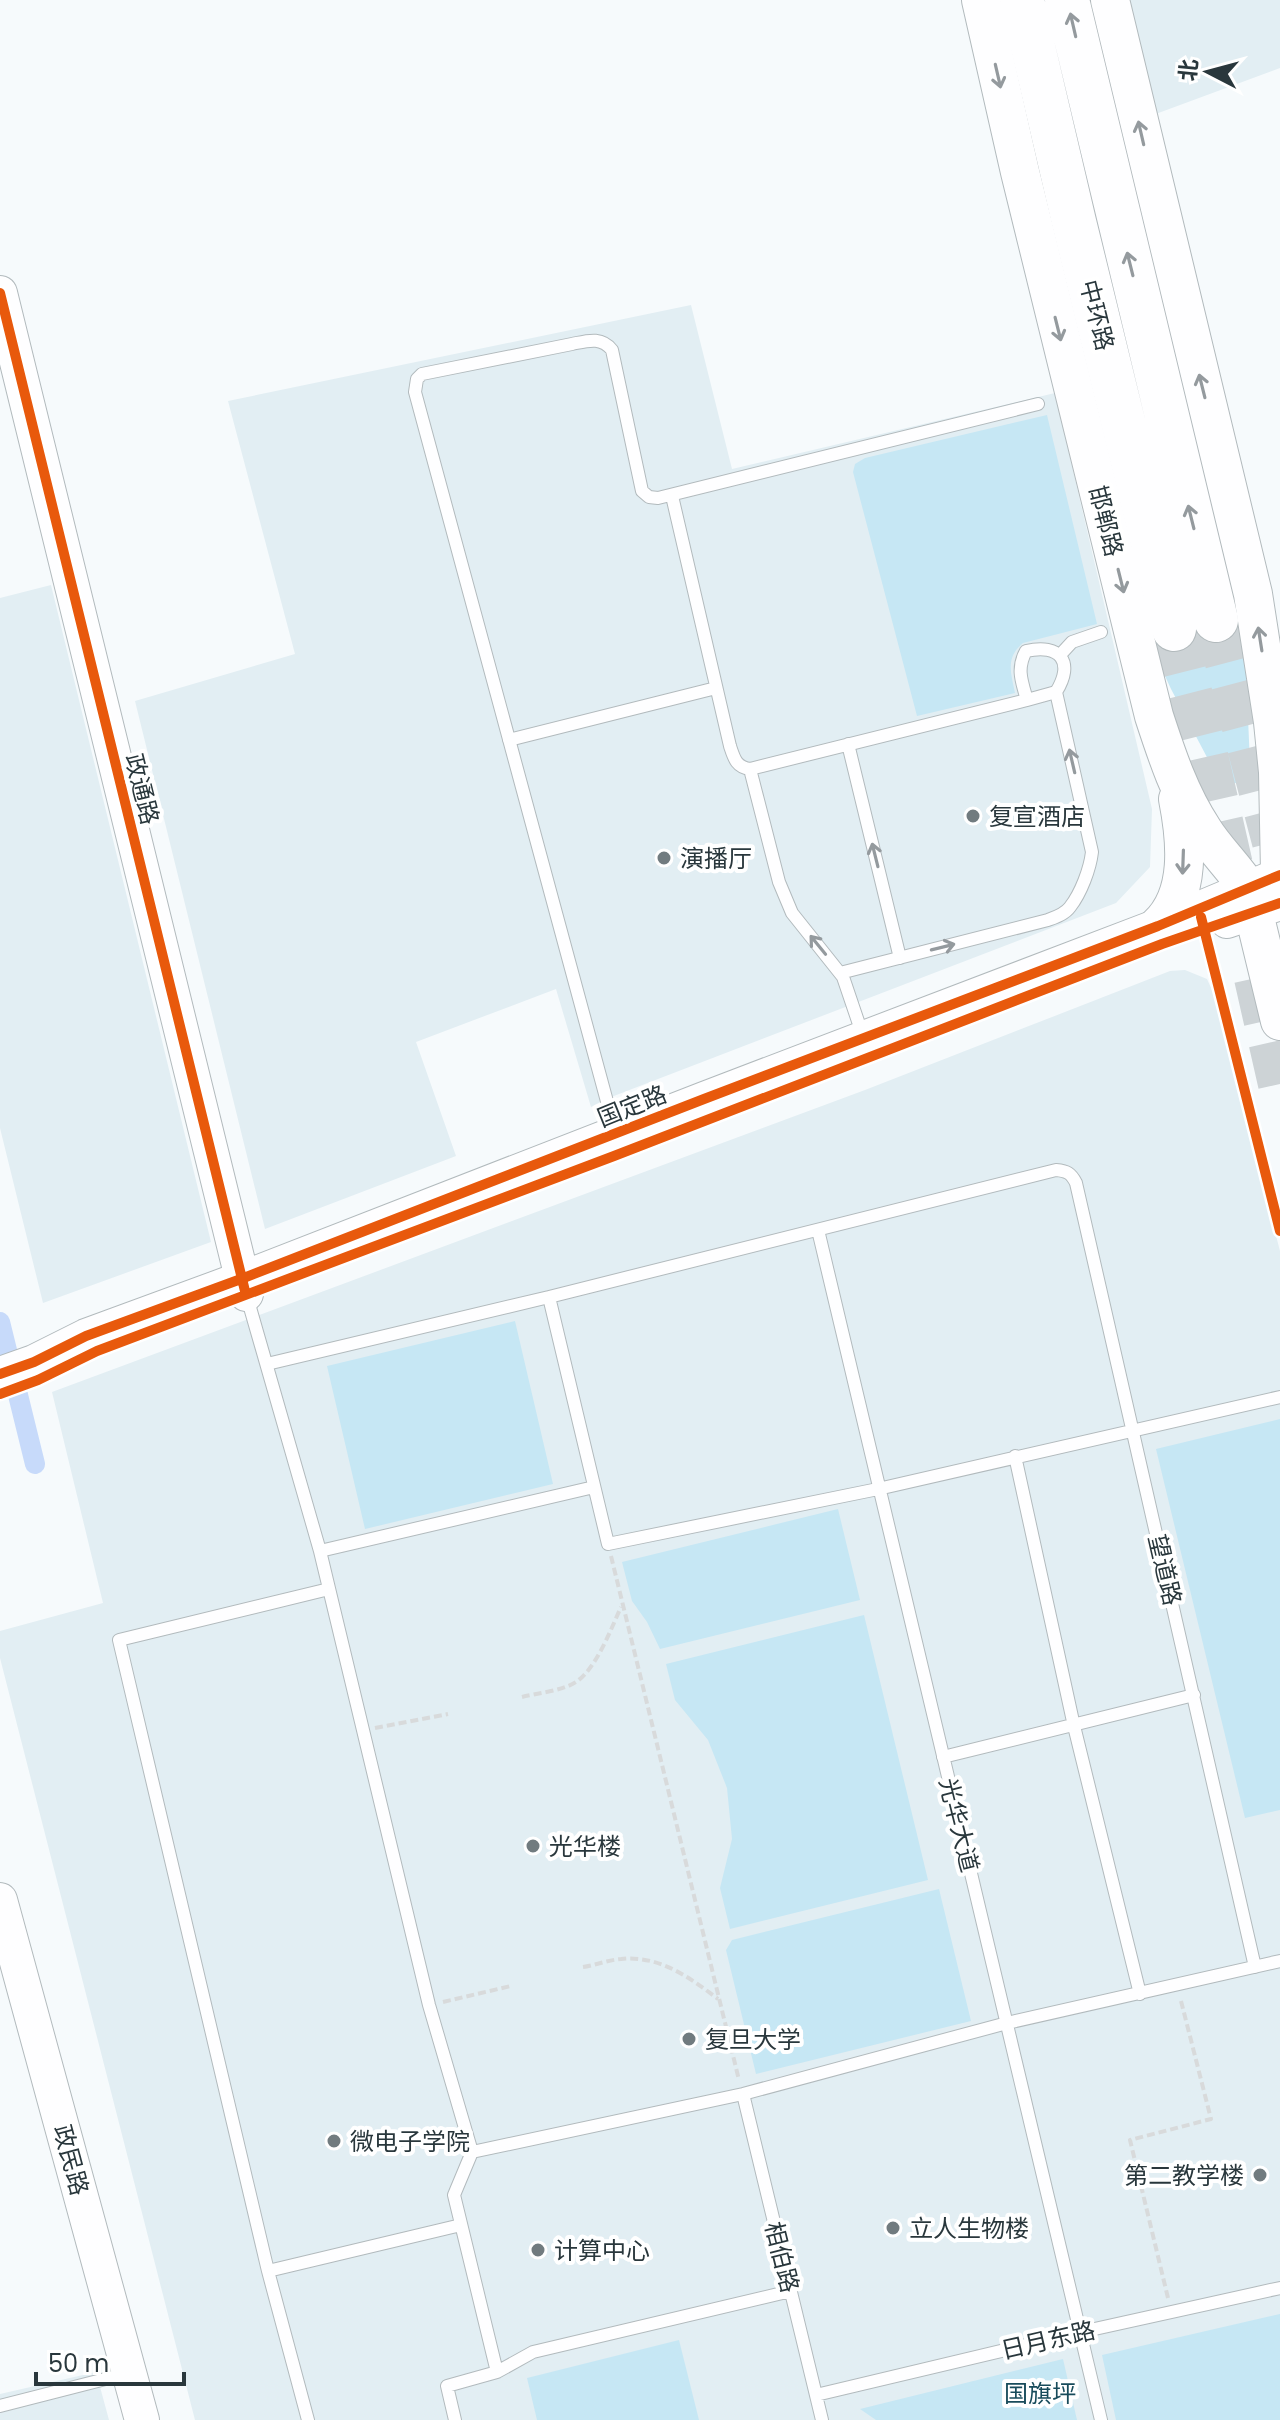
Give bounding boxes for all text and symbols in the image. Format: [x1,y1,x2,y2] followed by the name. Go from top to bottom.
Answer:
[1065,13,1080,38] one-way arrow
[1168,32,1248,112] north arrow
[1172,57,1205,83] text: 北
[991,63,1006,88] one-way arrow
[1133,121,1148,147] one-way arrow
[1121,251,1136,277] one-way arrow
[1072,276,1122,354] street label: 中环路
[1052,316,1067,341] one-way arrow
[1194,374,1209,399] one-way arrow
[1081,482,1131,560] street label: 邯郸路
[1182,504,1197,530] one-way arrow
[1114,568,1129,594] one-way arrow
[1252,627,1267,653] one-way arrow
[1064,748,1079,774] one-way arrow
[117,750,167,828] street label: 政通路
[989,800,1085,833] place label: 复宣酒店
[964,807,982,825] marker: 复宣酒店
[680,842,752,875] place label: 演播厅
[867,842,882,868] one-way arrow
[1175,848,1191,875] one-way arrow
[655,849,673,867] marker: 演播厅
[810,935,827,956] one-way arrow
[929,939,955,954] one-way arrow
[592,1077,672,1135] street label: 国定路
[1141,1531,1189,1609] street label: 望道路
[931,1774,987,1876] street label: 光华大道
[549,1830,621,1863] place label: 光华楼
[524,1837,542,1855] marker: 光华楼
[705,2023,801,2056] place label: 复旦大学
[680,2030,698,2048] marker: 复旦大学
[46,2121,96,2199] street label: 政民路
[350,2125,470,2158] place label: 微电子学院
[325,2132,343,2150] marker: 微电子学院
[1124,2159,1244,2192] place label: 第二教学楼
[1251,2166,1269,2184] marker: 第二教学楼
[909,2212,1029,2245] place label: 立人生物楼
[757,2218,807,2296] street label: 相伯路
[884,2219,902,2237] marker: 立人生物楼
[554,2234,650,2267] place label: 计算中心
[529,2241,547,2259] marker: 计算中心
[998,2313,1098,2367] street label: 日月东路
[36,2336,184,2386] scale bar
[48,2347,109,2380] text: 50 m
[1004,2377,1076,2410] park label: 国旗坪

